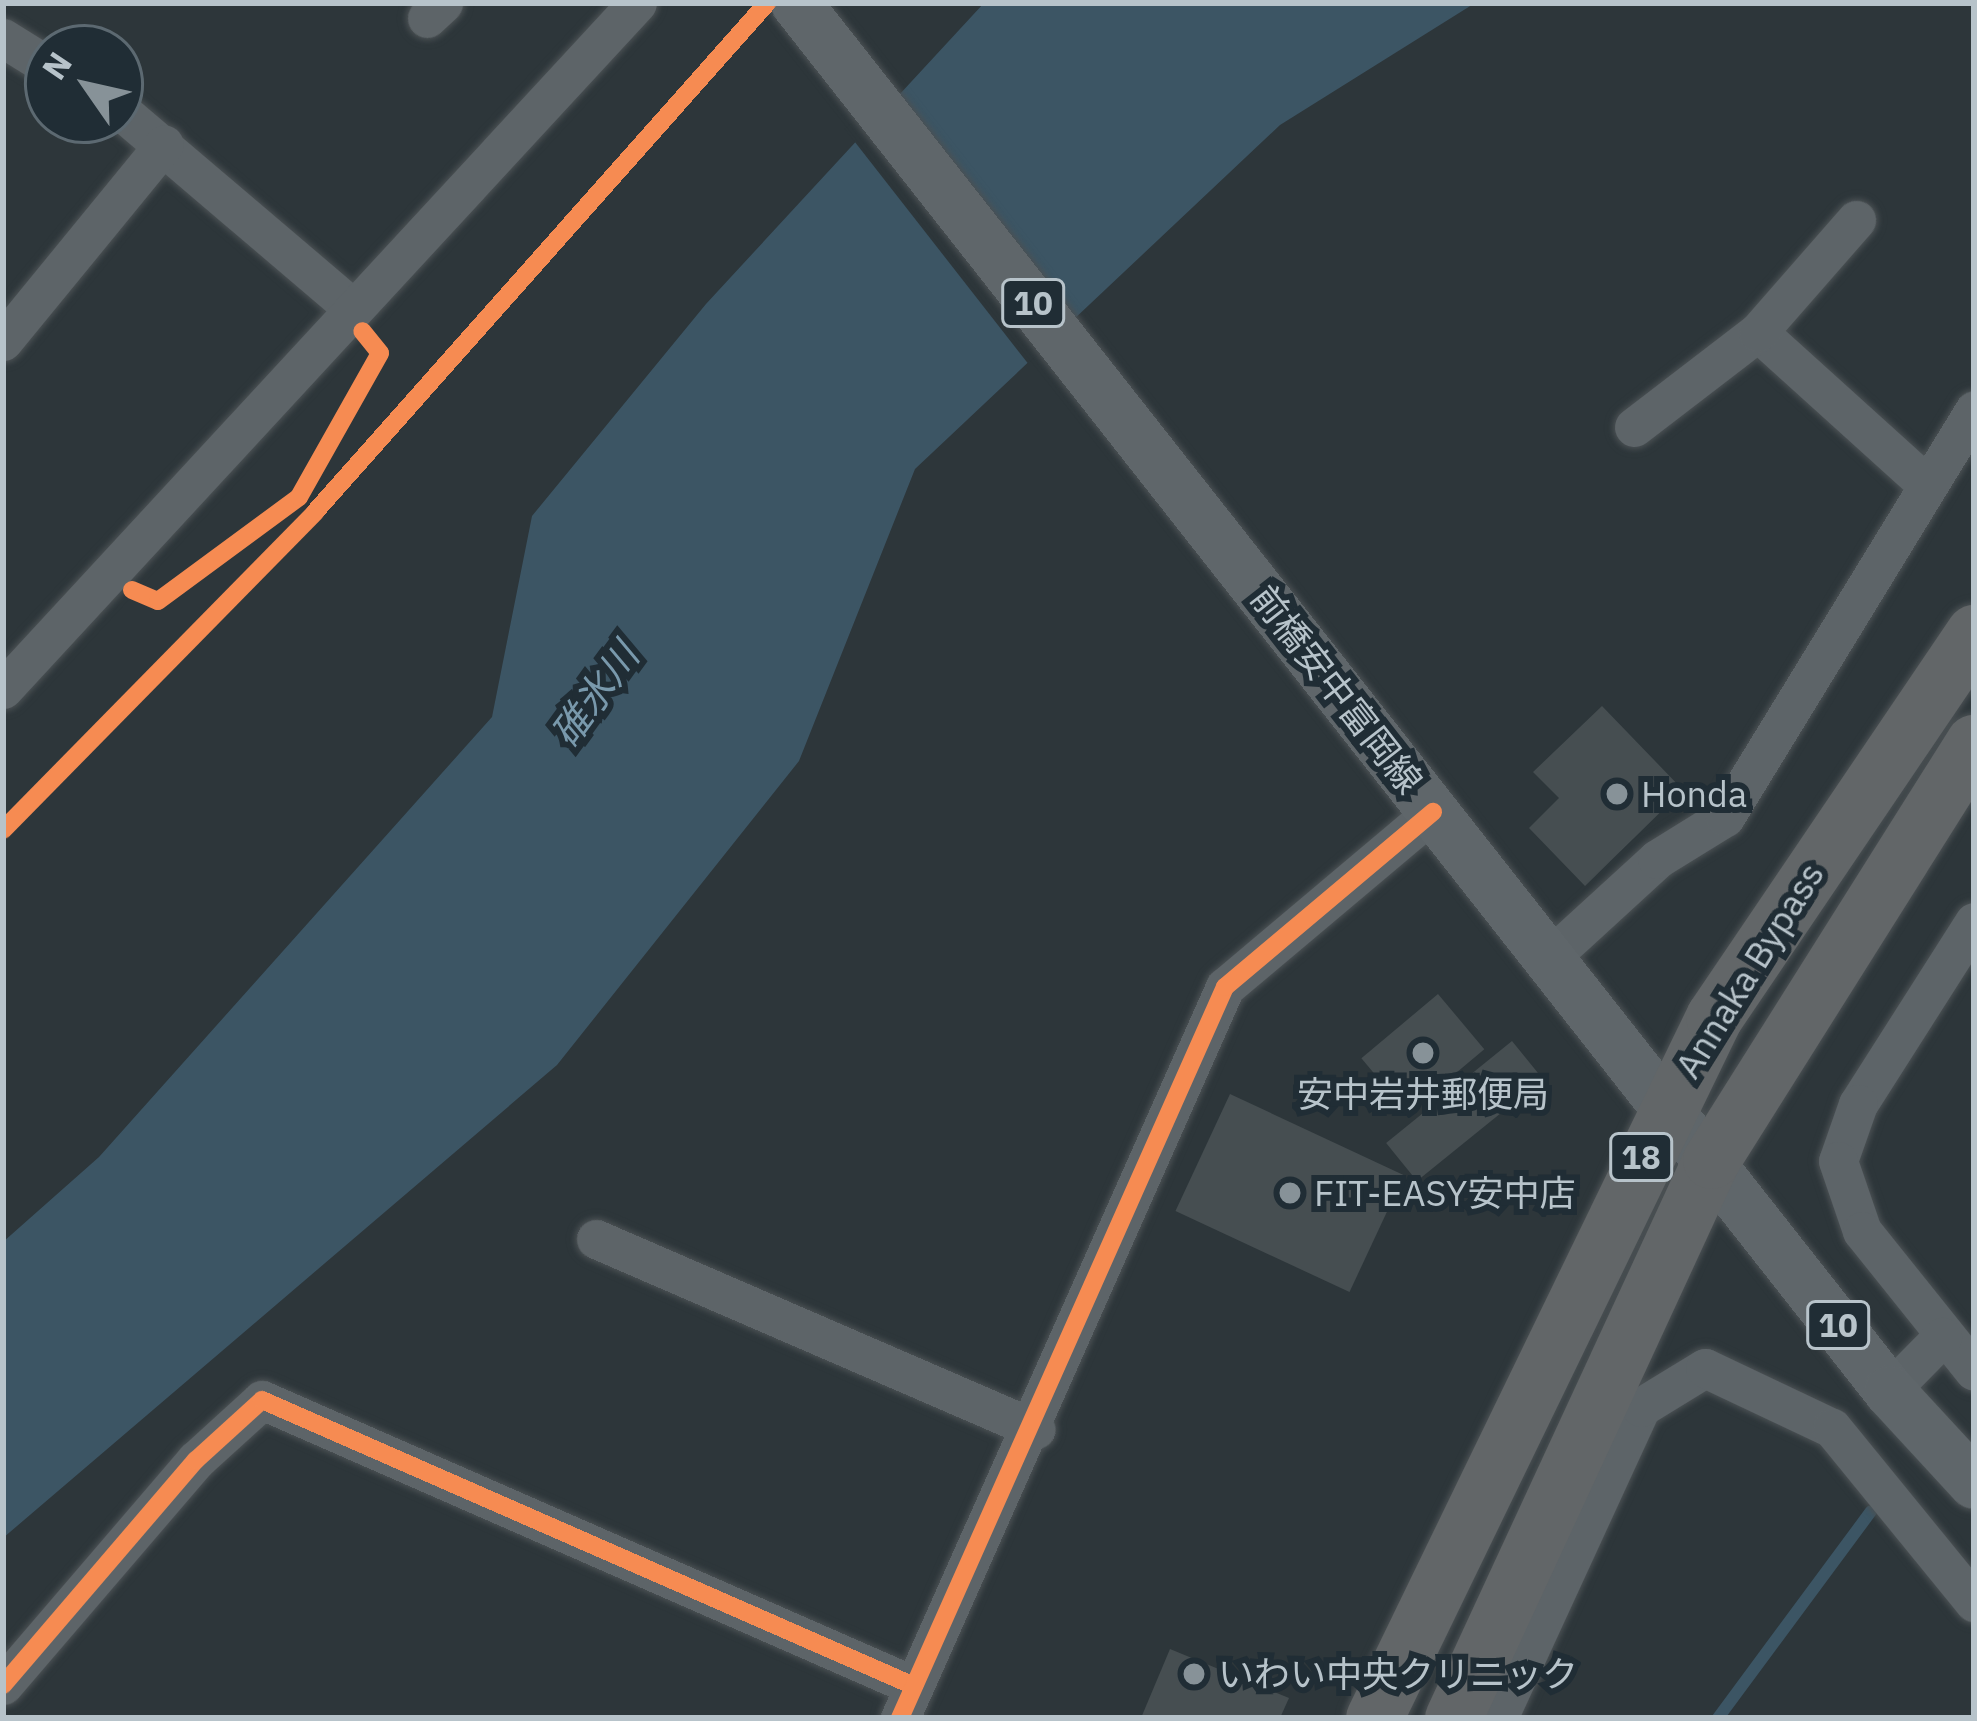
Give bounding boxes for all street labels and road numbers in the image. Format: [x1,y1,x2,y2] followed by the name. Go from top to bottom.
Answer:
[1000,276,1066,330] road number: 10
[1242,576,1432,802] street label: 前橋安中富岡線
[1666,854,1832,1086] street label: Annaka Bypass
[1608,1130,1674,1184] road number: 18
[1805,1298,1871,1352] road number: 10

